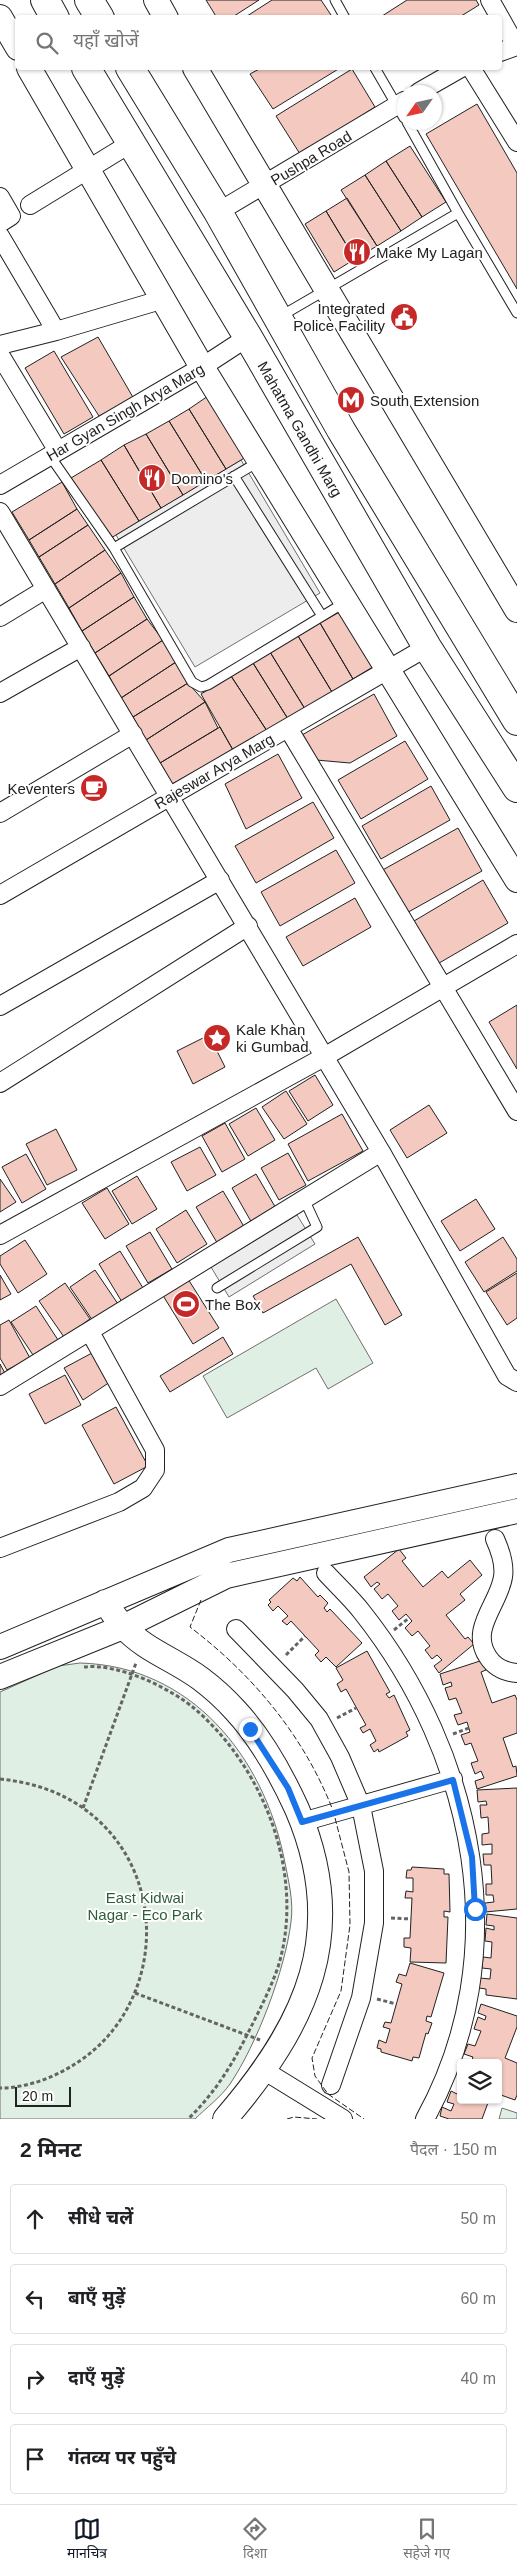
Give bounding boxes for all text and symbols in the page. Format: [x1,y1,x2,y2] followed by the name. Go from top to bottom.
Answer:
[15,15,502,70] search box
[33,29,61,57] icon: search
[73,30,139,51] text: यहाँ खोजें
[397,85,442,130] north arrow
[268,127,354,189] street label: Pushpa Road
[342,237,372,267] restaurant icon: Make My Lagan
[376,244,483,261] place label: Make My Lagan
[293,300,385,334] place label: Integrated Police Facility
[389,302,419,332] public building icon: Integrated Police Facility
[254,358,346,500] street label: Mahatma Gandhi Marg
[43,360,207,464] street label: Har Gyan Singh Arya Marg
[336,385,366,415] metro station icon: South Extension
[370,392,479,409] place label: South Extension
[137,463,167,493] restaurant icon: Domino's
[171,470,233,487] place label: Domino's
[151,730,277,812] street label: Rajeswar Arya Marg
[79,773,109,803] cafe icon: Keventers
[7,780,75,797] place label: Keventers
[236,1021,309,1055] place label: Kale Khan ki Gumbad
[202,1023,232,1053] place icon: Kale Khan ki Gumbad
[171,1289,201,1319] sports icon: The Box
[205,1296,261,1313] place label: The Box
[239,1718,262,1741] route end
[87,1889,203,1923] park label: East Kidwai Nagar - Eco Park
[464,1898,487,1921] route start
[457,2059,502,2104] map controls
[457,2059,502,2104] button: layers
[15,2084,71,2107] scale bar
[22,2088,53,2104] text: 20 m
[20,2138,82,2161] text: 2 मिनट
[410,2141,497,2158] text: पैदल · 150 m
[21,2205,49,2233] icon: ahead
[68,2207,133,2228] text: सीधे चलें
[460,2210,496,2227] text: 50 m
[21,2285,49,2313] icon: left
[68,2287,125,2308] text: बाएँ मुड़ें
[460,2290,496,2307] text: 60 m
[21,2365,49,2393] icon: right
[68,2367,124,2388] text: दाएँ मुड़ें
[460,2370,496,2387] text: 40 m
[21,2445,49,2473] icon: arrive
[68,2447,176,2468] text: गंतव्य पर पहुँचे
[67,2515,107,2564] tab: मानचित्र
[241,2515,269,2564] tab: दिशा
[403,2515,450,2564] tab: सहेजे गए

